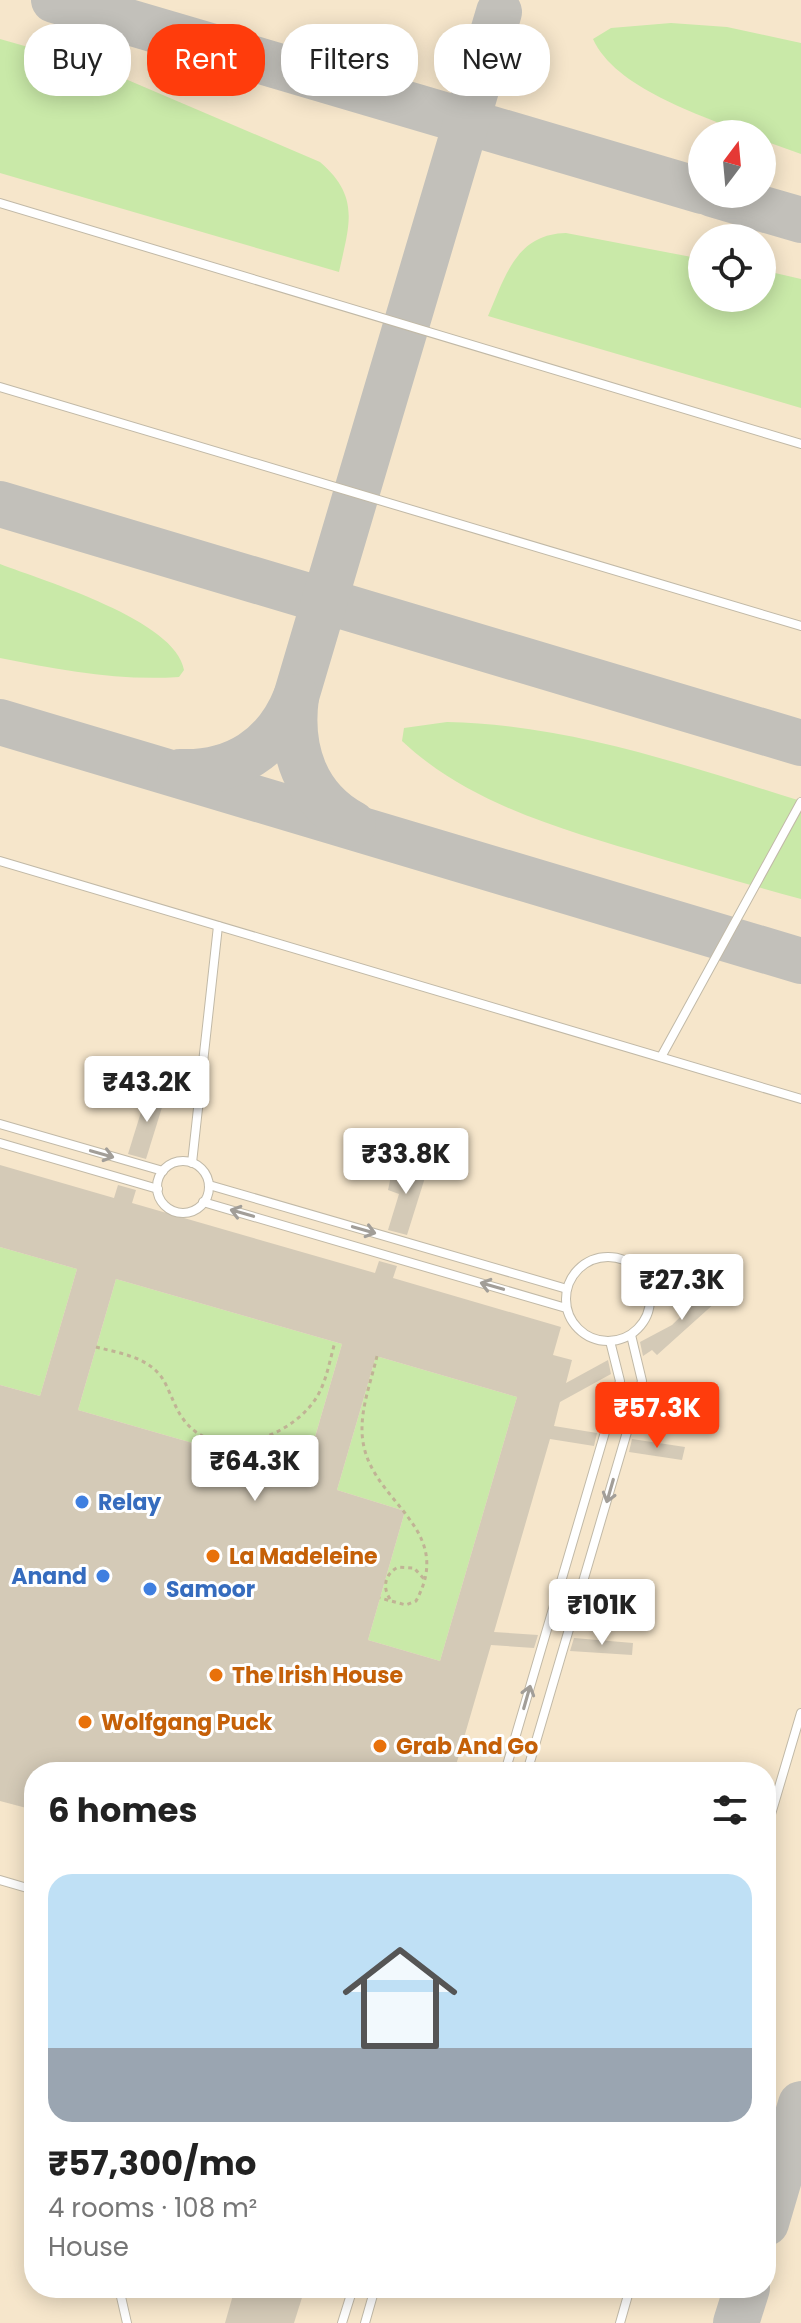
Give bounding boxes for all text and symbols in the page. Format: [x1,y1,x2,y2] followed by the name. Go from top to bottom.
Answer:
[24,24,131,96] chip: Buy
[147,24,265,96] chip: Rent
[281,24,418,96] chip: Filters
[434,24,550,96] chip: New
[688,120,776,208] north arrow
[688,120,776,312] map controls
[688,224,776,312] button: locate
[82,1056,212,1124] pin: ₹43.2K
[102,1064,192,1100] text: ₹43.2K
[341,1128,471,1196] pin: ₹33.8K
[361,1136,451,1172] text: ₹33.8K
[88,1147,114,1162] one-way arrow
[229,1205,255,1220] one-way arrow
[351,1223,377,1238] one-way arrow
[617,1254,747,1322] pin: ₹27.3K
[639,1262,725,1298] text: ₹27.3K
[479,1278,505,1293] one-way arrow
[592,1382,722,1450] pin: ₹57.3K
[613,1390,701,1426] text: ₹57.3K
[190,1435,320,1503] pin: ₹64.3K
[210,1443,300,1479] text: ₹64.3K
[602,1478,617,1504] one-way arrow
[98,1487,161,1518] place label: Relay
[73,1493,91,1511] marker: Relay
[229,1541,378,1572] place label: La Madeleine
[204,1547,222,1565] marker: La Madeleine
[11,1561,87,1592] place label: Anand
[94,1567,112,1585] marker: Anand
[166,1574,255,1605] place label: Samoor
[546,1579,658,1647] pin: ₹101K
[141,1580,159,1598] marker: Samoor
[567,1587,637,1623] text: ₹101K
[232,1660,403,1691] place label: The Irish House
[207,1666,225,1684] marker: The Irish House
[520,1685,535,1711] one-way arrow
[101,1707,273,1738] place label: Wolfgang Puck
[76,1713,94,1731] marker: Wolfgang Puck
[396,1731,538,1762] place label: Grab And Go
[371,1737,389,1755] marker: Grab And Go
[48,1786,197,1834] text: 6 homes
[708,1788,752,1832] icon: filters
[328,1926,472,2070] icon: home
[48,2139,256,2187] text: ₹57,300/mo
[48,2190,257,2226] text: 4 rooms · 108 m²
[48,2229,129,2265] text: House

